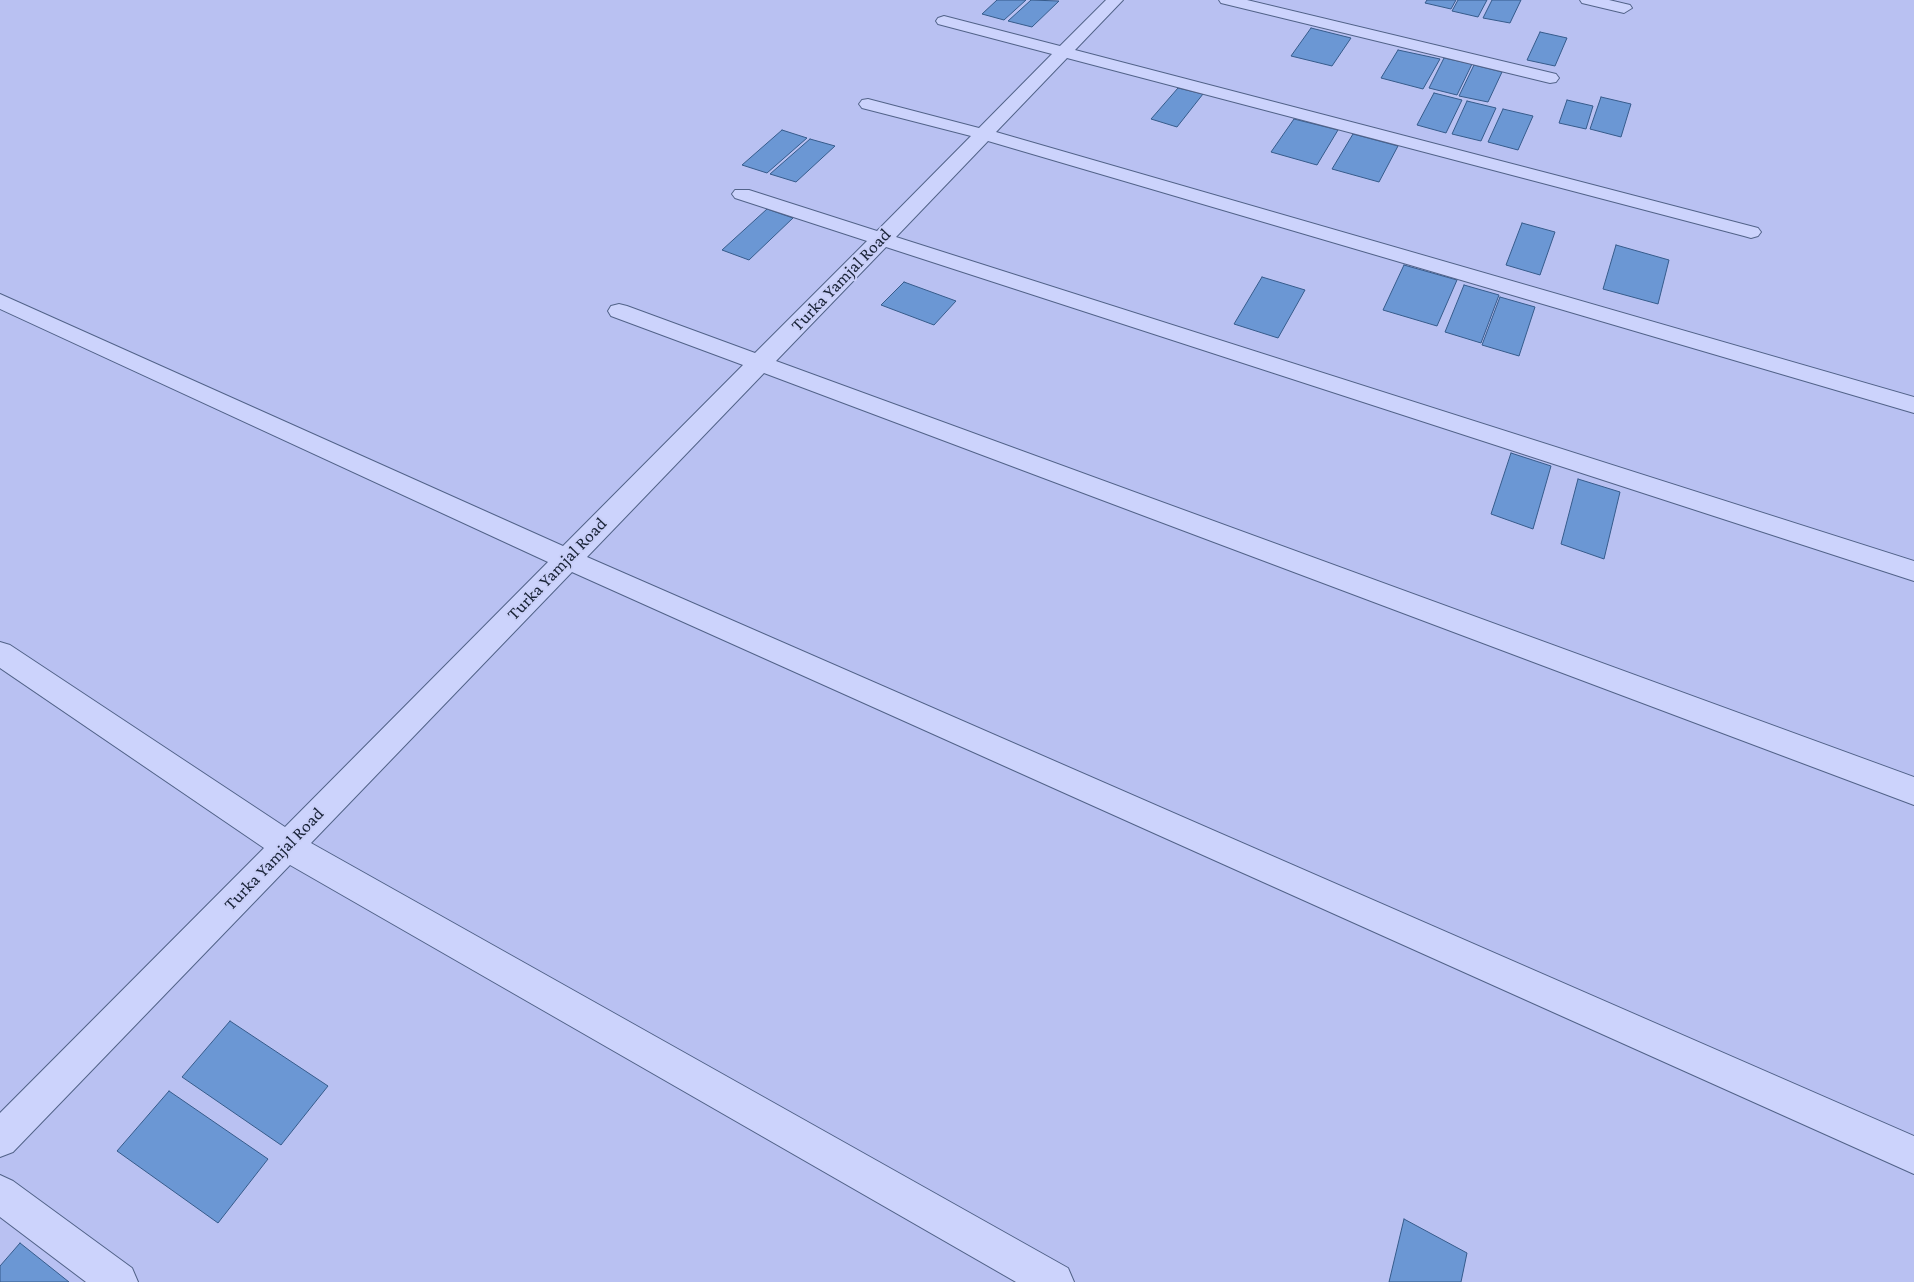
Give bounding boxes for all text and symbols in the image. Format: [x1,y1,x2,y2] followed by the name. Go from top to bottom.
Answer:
[787,224,895,336] street label: Turka Yamjal Road
[503,513,611,625] street label: Turka Yamjal Road
[220,803,328,915] street label: Turka Yamjal Road

